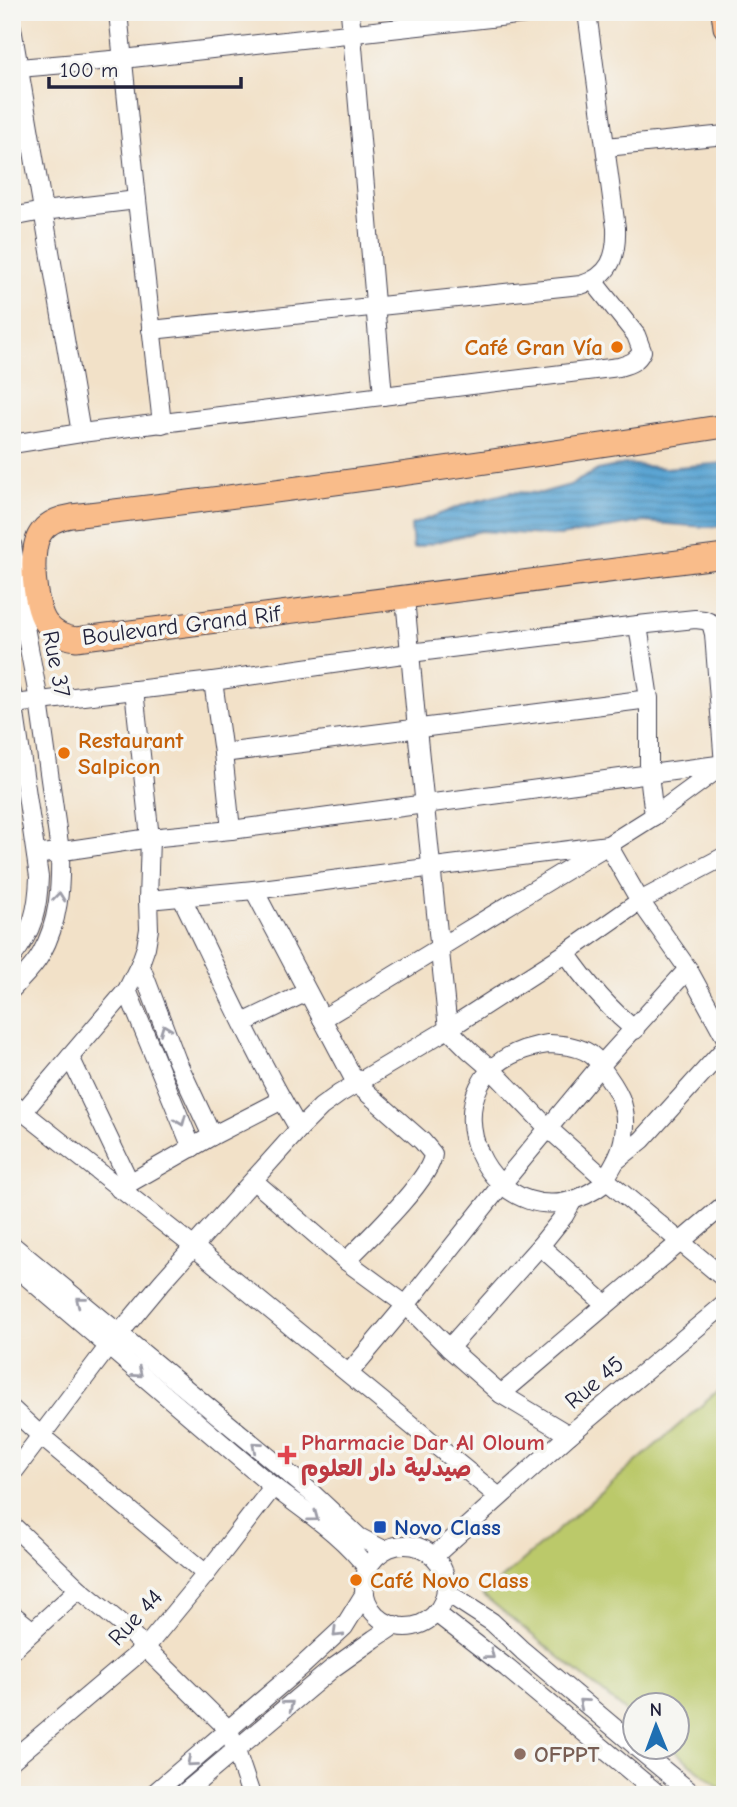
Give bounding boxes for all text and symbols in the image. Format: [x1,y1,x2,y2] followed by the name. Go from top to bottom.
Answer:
[49,46,242,90] scale bar
[60,58,118,82] text: 100 m
[464,334,603,361] place label: Café Gran Vía
[609,339,625,355] marker: Café Gran Vía
[81,600,283,651] street label: Boulevard Grand Rif
[37,629,76,700] street label: Rue 37
[78,727,184,780] place label: Restaurant Salpicon
[56,745,72,761] marker: Restaurant Salpicon
[52,891,67,903] one-way arrow
[159,1023,173,1035] one-way arrow
[173,1113,187,1126] one-way arrow
[76,1297,89,1309] one-way arrow
[559,1350,629,1415] street label: Rue 45
[130,1365,143,1377] one-way arrow
[301,1429,545,1486] place label: Pharmacie Dar Al Oloum صيدلية دار العلوم
[251,1442,264,1454] one-way arrow
[279,1447,295,1463] marker: Pharmacie Dar Al Oloum صيدلية دار العلوم
[306,1509,319,1521] one-way arrow
[394,1514,501,1541] place label: Novo Class
[372,1519,388,1535] marker: Novo Class
[370,1567,529,1594] place label: Café Novo Class
[348,1572,364,1588] marker: Café Novo Class
[103,1584,168,1651] street label: Rue 44
[333,1625,346,1638] one-way arrow
[482,1647,495,1660] one-way arrow
[622,1692,692,1762] north arrow
[578,1698,591,1711] one-way arrow
[649,1699,662,1721] text: N
[281,1701,294,1713] one-way arrow
[534,1741,600,1768] place label: OFPPT
[512,1746,528,1762] marker: OFPPT
[186,1754,199,1766] one-way arrow

